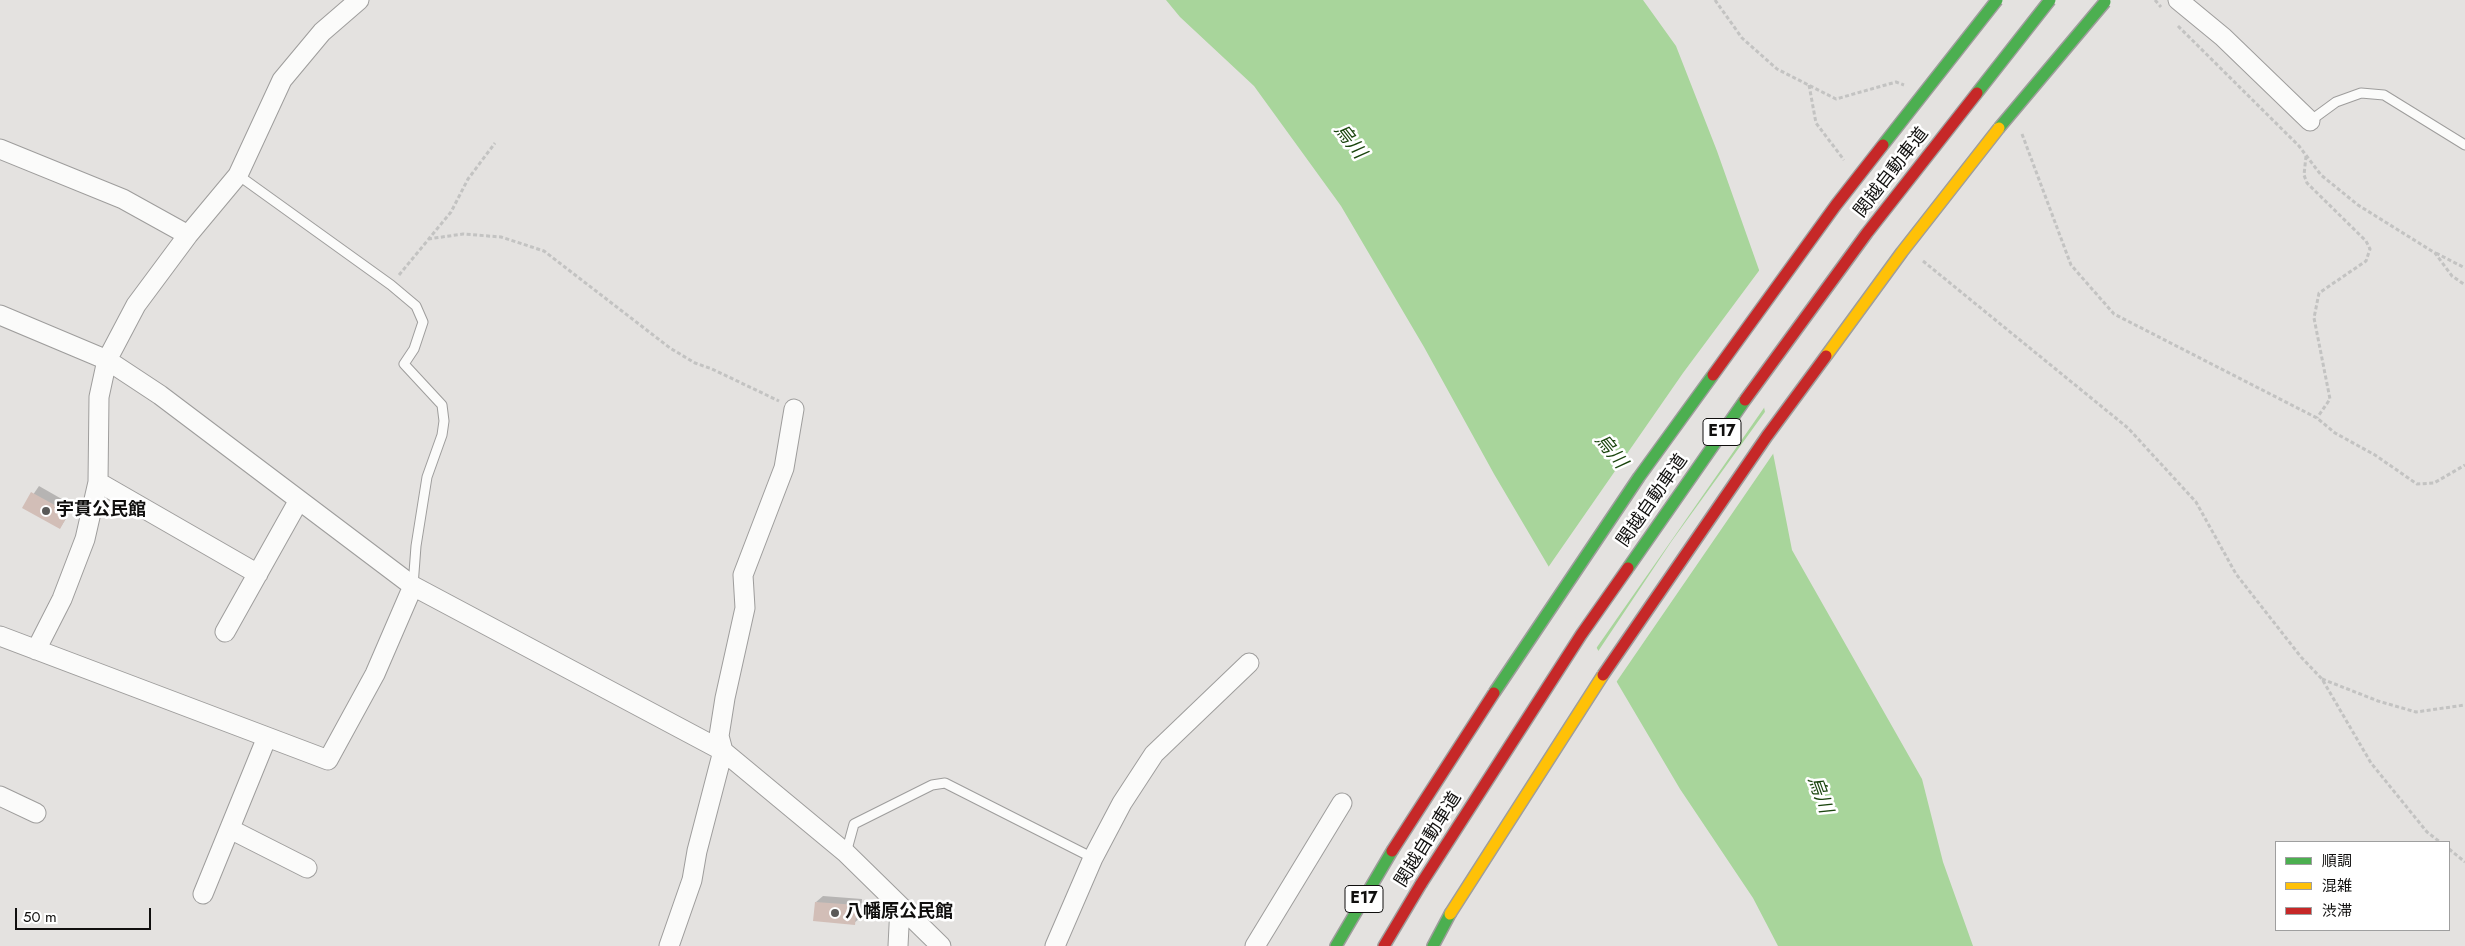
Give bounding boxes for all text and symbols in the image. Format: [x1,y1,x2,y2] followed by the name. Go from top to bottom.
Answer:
[1328,120,1370,164] water label: 烏川
[1850,124,1934,222] street label: 関越自動車道
[1703,418,1741,446] road number: E17
[1589,430,1631,474] water label: 烏川
[1613,451,1693,551] street label: 関越自動車道
[56,500,146,522] place label: 宇貫公民館
[40,505,52,517] marker: 宇貫公民館
[1802,773,1836,817] water label: 烏川
[1391,788,1467,892] street label: 関越自動車道
[2275,841,2450,931] legend
[2322,850,2352,872] text: 順調
[2322,875,2352,897] text: 混雑
[1345,886,1383,912] road number: E17
[18,898,154,930] scale bar
[2322,900,2352,922] text: 渋滞
[845,902,953,924] place label: 八幡原公民館
[23,906,57,928] text: 50 m
[829,907,841,919] marker: 八幡原公民館

